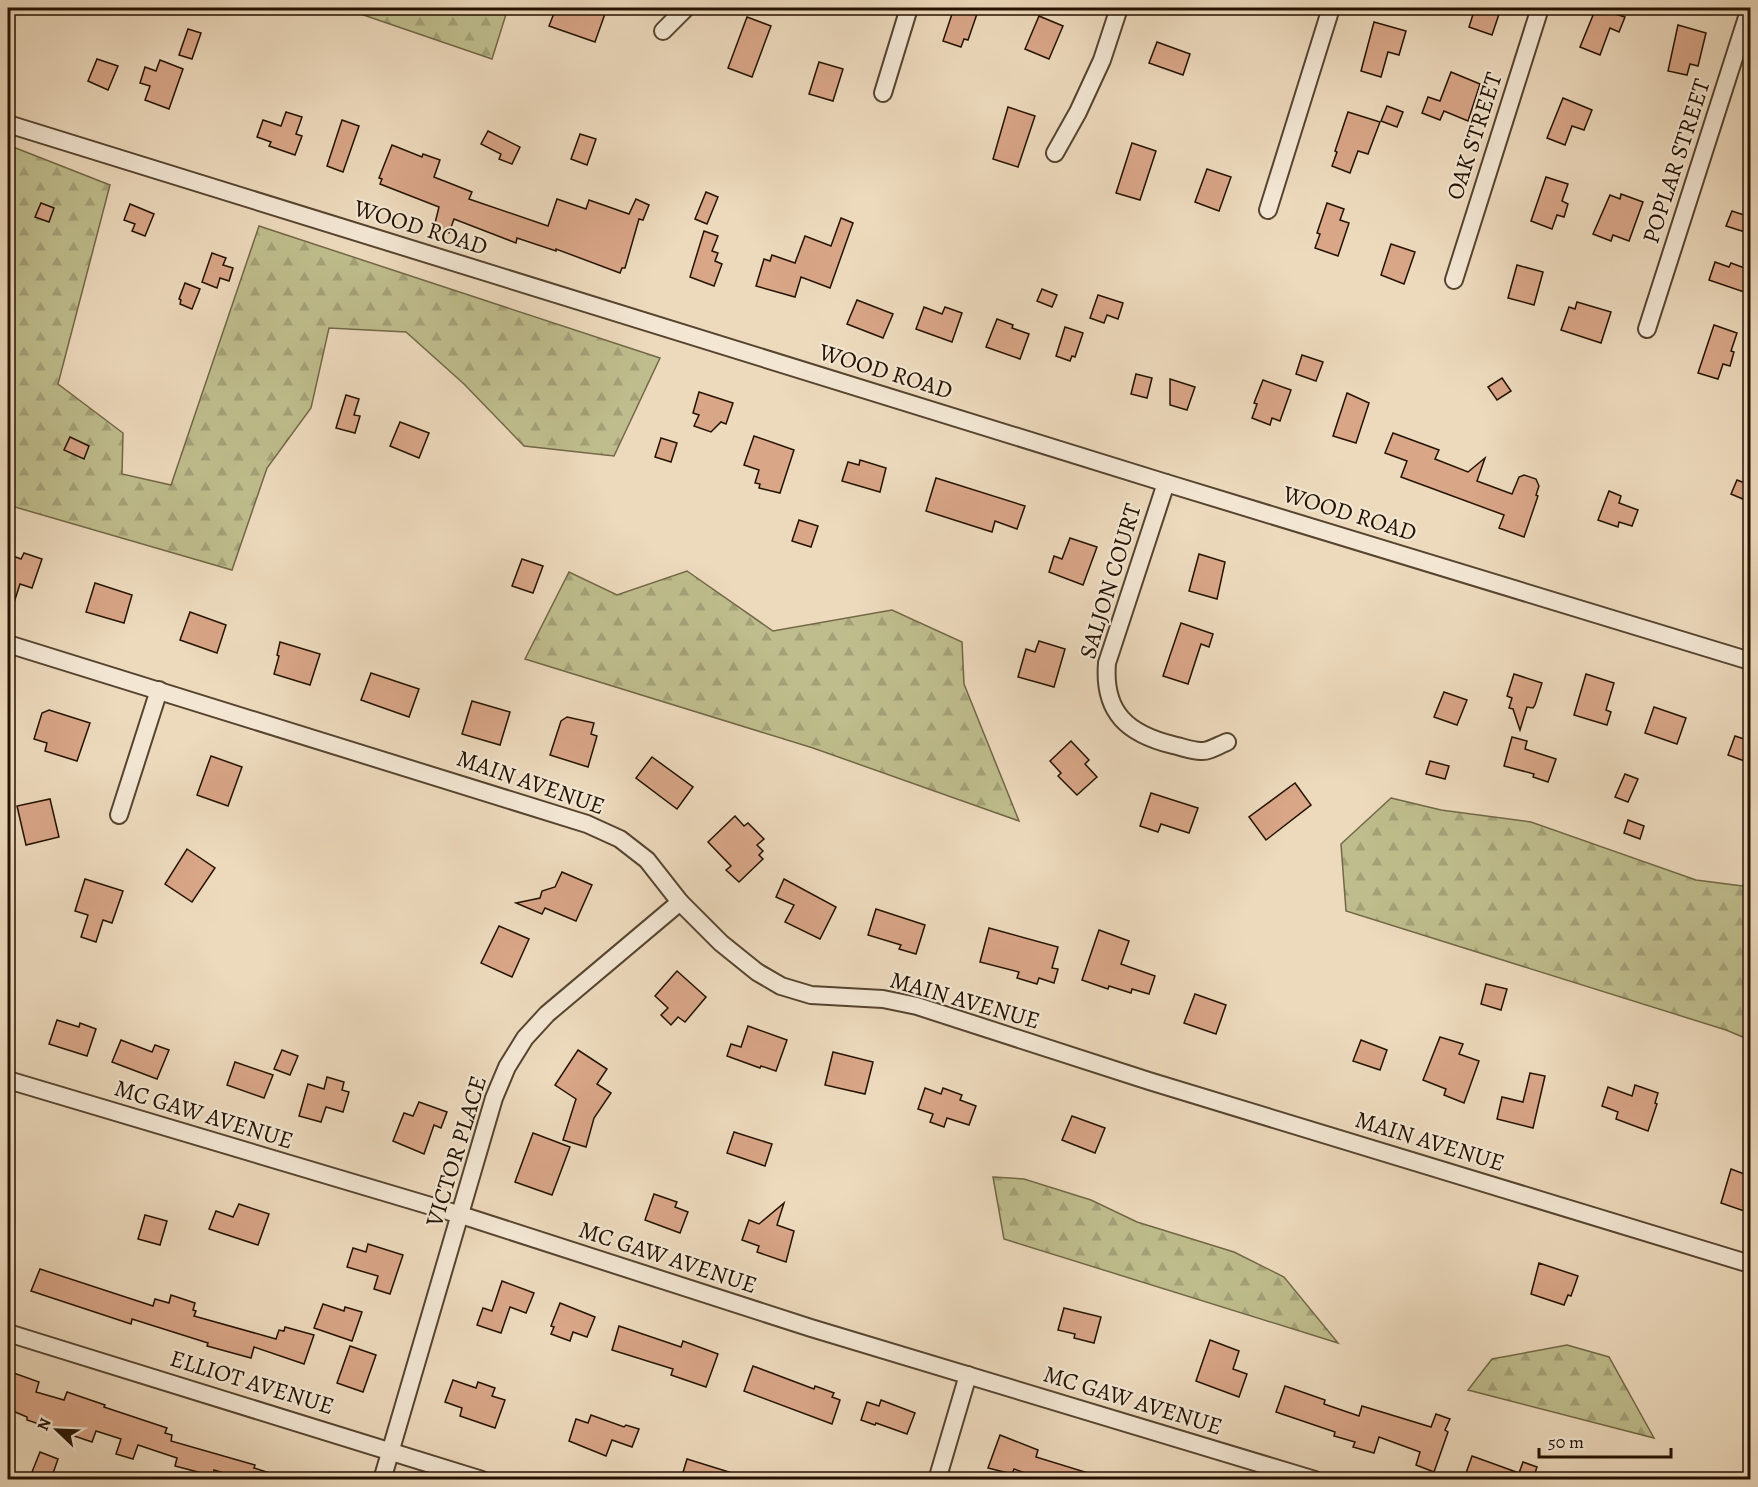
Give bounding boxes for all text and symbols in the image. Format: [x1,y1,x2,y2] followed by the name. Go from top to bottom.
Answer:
[1438,68,1510,204] street label: OAK STREET
[1634,75,1718,247] street label: POPLAR STREET
[349,191,492,262] street label: WOOD ROAD
[814,335,957,406] street label: WOOD ROAD
[1278,477,1421,548] street label: WOOD ROAD
[1071,499,1149,663] street label: SALJON COURT
[453,742,609,822] street label: MAIN AVENUE
[886,963,1044,1037] street label: MAIN AVENUE
[111,1072,297,1156] street label: MC GAW AVENUE
[418,1072,494,1231] street label: VICTOR PLACE
[1351,1103,1509,1179] street label: MAIN AVENUE
[575,1213,761,1301] street label: MC GAW AVENUE
[166,1342,338,1422] street label: ELLIOT AVENUE
[1040,1358,1226,1442] street label: MC GAW AVENUE
[27,1400,87,1460] north arrow
[32,1415,57,1434] text: N
[1539,1421,1671,1459] scale bar
[1548,1430,1584,1454] text: 50 m

